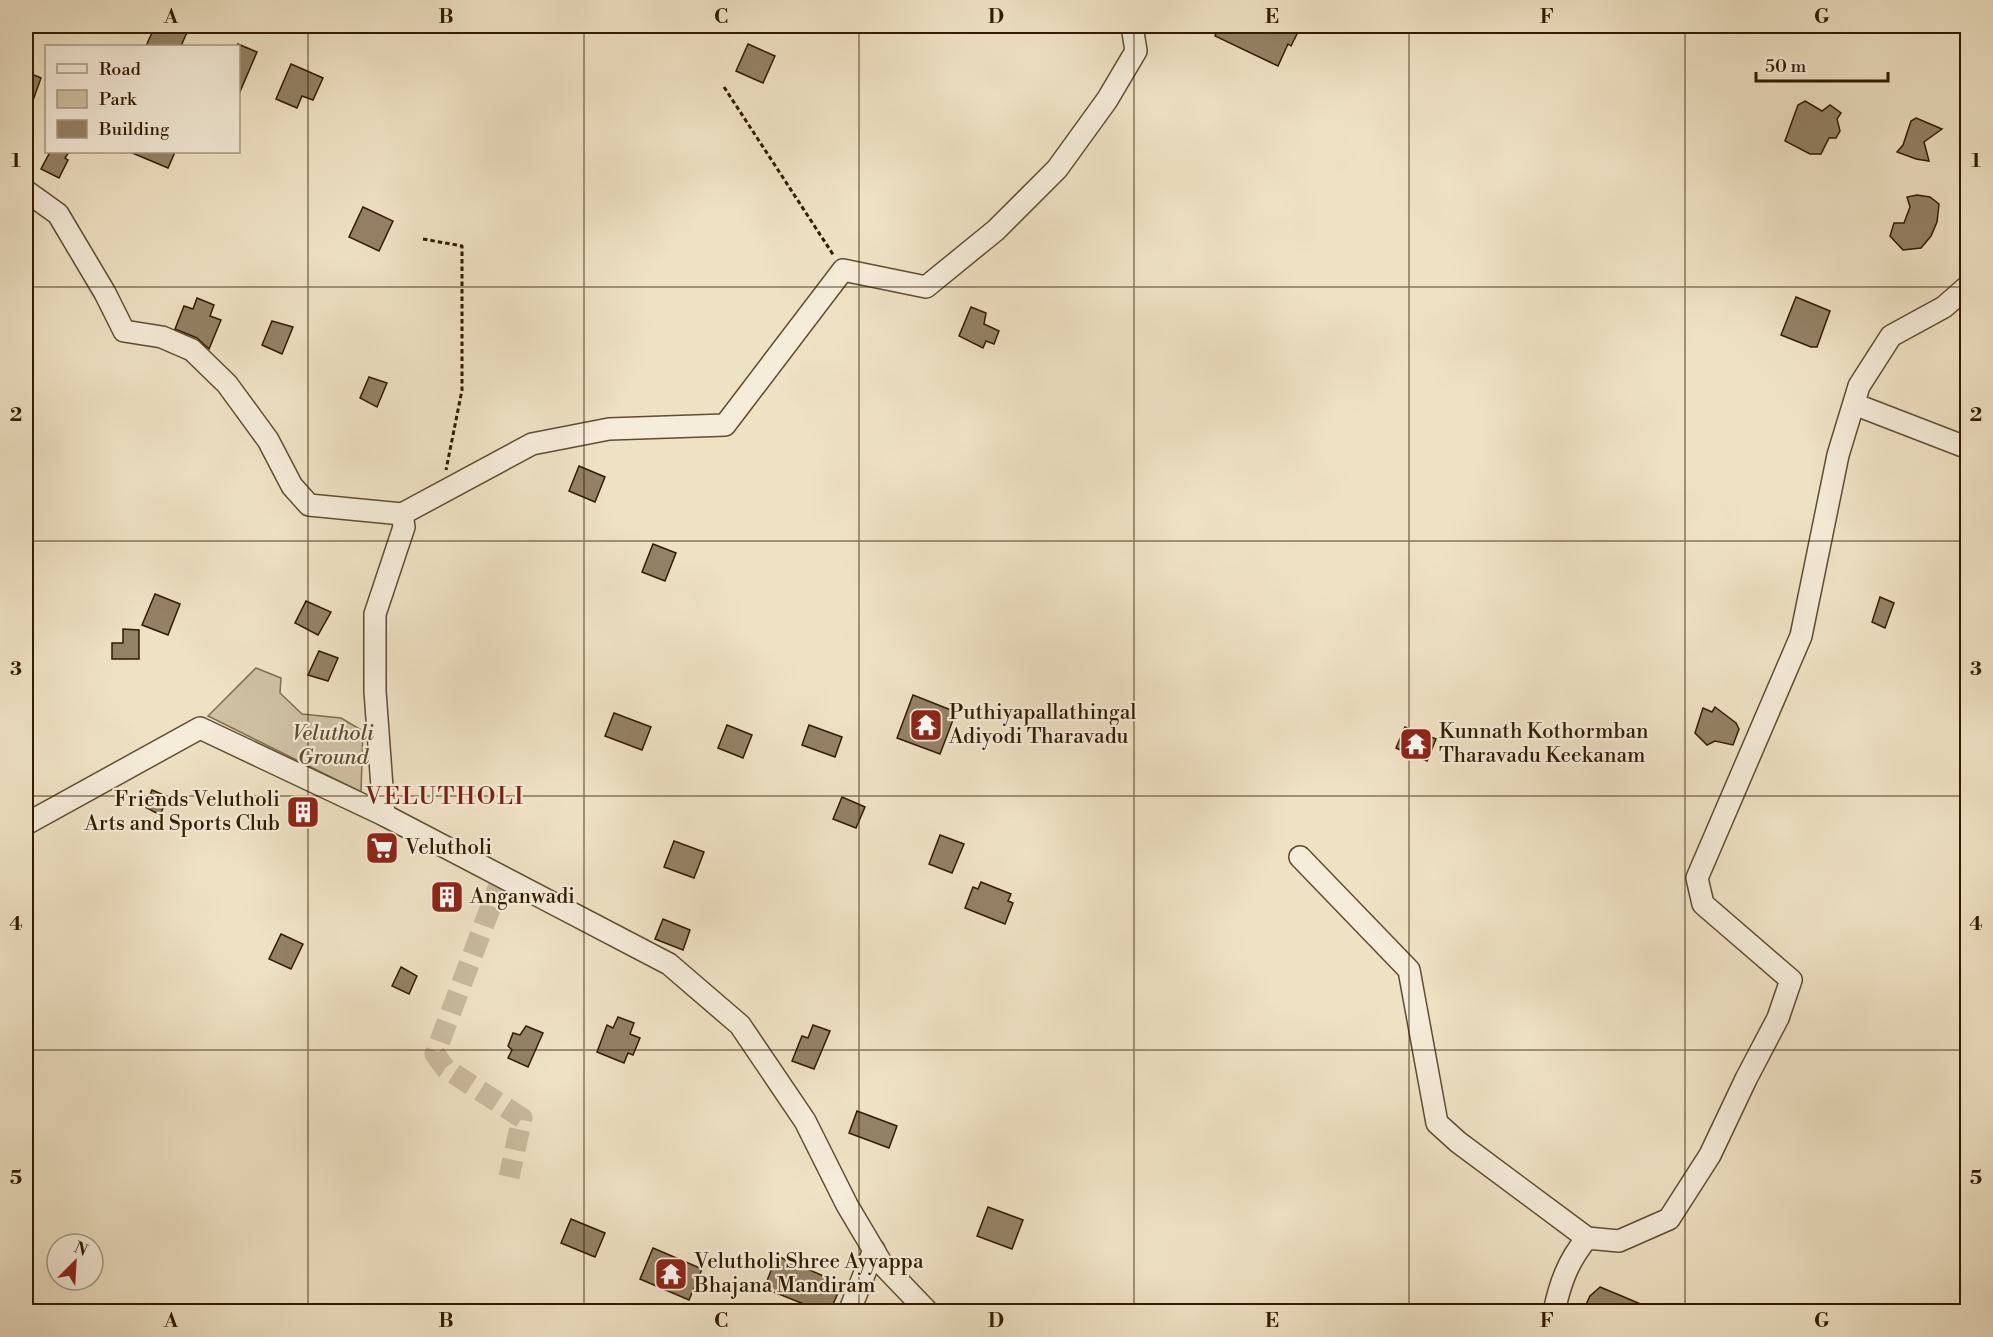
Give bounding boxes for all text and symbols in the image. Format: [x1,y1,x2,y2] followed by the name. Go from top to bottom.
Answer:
[163,5,179,30] text: A
[438,5,454,30] text: B
[714,5,728,30] text: C
[988,5,1004,30] text: D
[1265,5,1279,30] text: E
[1540,5,1554,30] text: F
[1814,5,1830,30] text: G
[45,45,240,153] legend
[1756,45,1888,83] scale bar
[1765,55,1807,78] text: 50 m
[99,58,142,81] text: Road
[99,88,138,111] text: Park
[98,118,170,141] text: Building
[11,149,21,174] text: 1
[1971,149,1981,174] text: 1
[10,403,22,428] text: 2
[1970,403,1982,428] text: 2
[10,657,22,682] text: 3
[1970,657,1982,682] text: 3
[948,700,1137,750] place label: Puthiyapallathingal Adiyodi Tharavadu
[908,707,944,743] temple icon: Puthiyapallathingal Adiyodi Tharavadu
[1439,719,1649,769] place label: Kunnath Kothormban Tharavadu Keekanam
[292,721,374,771] park label: Velutholi Ground
[1398,726,1434,762] temple icon: Kunnath Kothormban Tharavadu Keekanam
[364,782,525,812] district label: VELUTHOLI
[83,787,280,837] place label: Friends Velutholi Arts and Sports Club
[285,794,321,830] building icon: Friends Velutholi Arts and Sports Club
[364,830,400,866] supermarket icon: Velutholi
[404,835,492,861] place label: Velutholi
[429,879,465,915] building icon: Anganwadi
[469,884,575,910] place label: Anganwadi
[9,912,23,937] text: 4
[1969,912,1983,937] text: 4
[10,1166,22,1191] text: 5
[1970,1166,1982,1191] text: 5
[45,1232,105,1292] north arrow
[71,1238,91,1261] text: N
[693,1249,924,1299] place label: Velutholi Shree Ayyappa Bhajana Mandiram
[653,1256,689,1292] temple icon: Velutholi Shree Ayyappa Bhajana Mandiram
[163,1309,179,1334] text: A
[438,1309,454,1334] text: B
[714,1309,728,1334] text: C
[988,1309,1004,1334] text: D
[1265,1309,1279,1334] text: E
[1540,1309,1554,1334] text: F
[1814,1309,1830,1334] text: G

